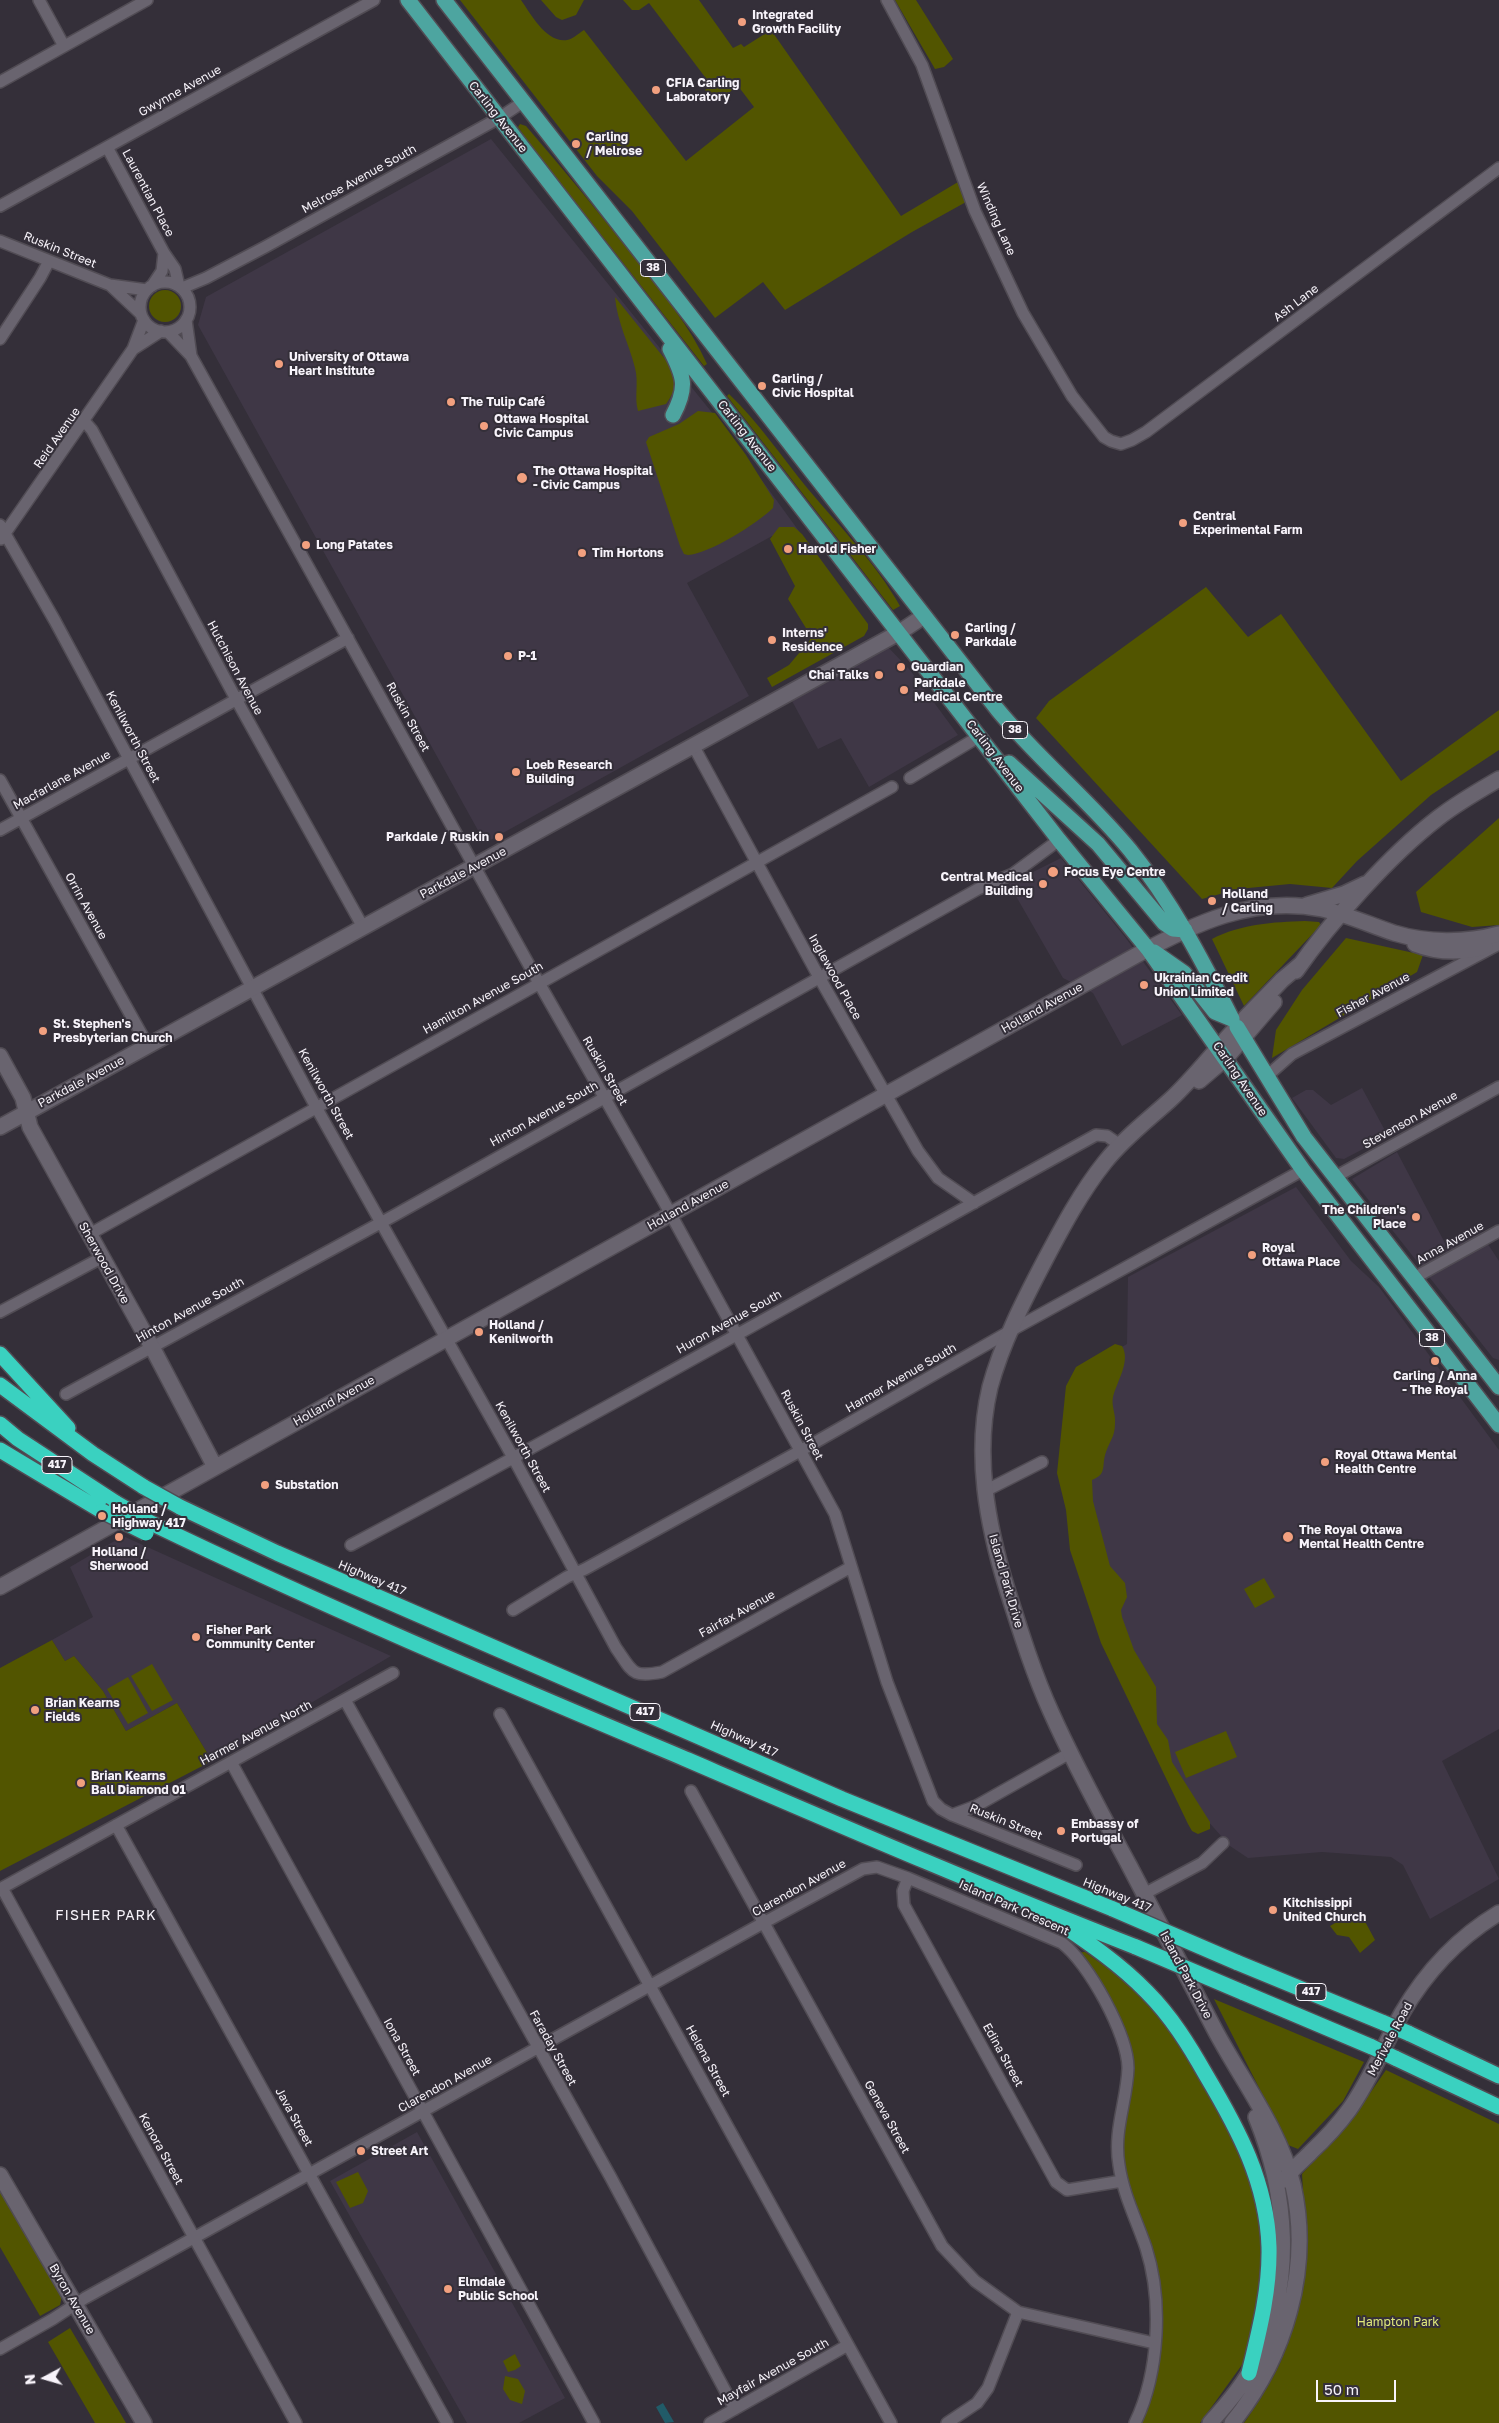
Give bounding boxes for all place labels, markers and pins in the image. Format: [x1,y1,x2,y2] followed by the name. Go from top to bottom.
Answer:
[752,8,841,36] place label: Integrated Growth Facility
[736,16,748,28] marker: Integrated Growth Facility
[666,76,739,104] place label: CFIA Carling Laboratory
[650,84,662,96] marker: CFIA Carling Laboratory
[586,130,642,158] place label: Carling / Melrose
[570,138,582,150] marker: Carling / Melrose
[289,350,409,378] place label: University of Ottawa Heart Institute
[273,358,285,370] marker: University of Ottawa Heart Institute
[772,372,854,400] place label: Carling / Civic Hospital
[756,380,768,392] marker: Carling / Civic Hospital
[461,395,545,409] place label: The Tulip Café
[445,396,457,408] marker: The Tulip Café
[494,412,589,440] place label: Ottawa Hospital Civic Campus
[478,420,490,432] marker: Ottawa Hospital Civic Campus
[533,464,653,492] place label: The Ottawa Hospital - Civic Campus
[515,471,529,485] marker: The Ottawa Hospital - Civic Campus
[1193,509,1303,537] place label: Central Experimental Farm
[1177,517,1189,529] marker: Central Experimental Farm
[316,538,393,552] place label: Long Patates
[300,539,312,551] marker: Long Patates
[798,542,876,556] place label: Harold Fisher
[782,543,794,555] marker: Harold Fisher
[592,546,664,560] place label: Tim Hortons
[576,547,588,559] marker: Tim Hortons
[965,621,1017,649] place label: Carling / Parkdale
[782,626,843,654] place label: Interns' Residence
[949,629,961,641] marker: Carling / Parkdale
[766,634,778,646] marker: Interns' Residence
[518,649,537,663] place label: P-1
[502,650,514,662] marker: P-1
[911,660,963,674] place label: Guardian
[895,661,907,673] marker: Guardian
[809,668,869,682] place label: Chai Talks
[873,669,885,681] marker: Chai Talks
[914,676,1003,704] place label: Parkdale Medical Centre
[898,684,910,696] marker: Parkdale Medical Centre
[526,758,612,786] place label: Loeb Research Building
[510,766,522,778] marker: Loeb Research Building
[386,830,489,844] place label: Parkdale / Ruskin
[493,831,505,843] marker: Parkdale / Ruskin
[1046,865,1060,879] marker: Focus Eye Centre
[1064,865,1166,879] place label: Focus Eye Centre
[941,870,1033,898] place label: Central Medical Building
[1037,878,1049,890] marker: Central Medical Building
[1222,887,1273,915] place label: Holland / Carling
[1206,895,1218,907] marker: Holland / Carling
[1154,971,1248,999] place label: Ukrainian Credit Union Limited
[1138,979,1150,991] marker: Ukrainian Credit Union Limited
[53,1017,173,1045] place label: St. Stephen's Presbyterian Church
[37,1025,49,1037] marker: St. Stephen's Presbyterian Church
[1322,1203,1406,1231] place label: The Children's Place
[1410,1211,1422,1223] marker: The Children's Place
[1262,1241,1340,1269] place label: Royal Ottawa Place
[1246,1249,1258,1261] marker: Royal Ottawa Place
[489,1318,553,1346] place label: Holland / Kenilworth
[473,1326,485,1338] marker: Holland / Kenilworth
[1429,1355,1441,1367] marker: Carling / Anna - The Royal
[1393,1369,1477,1397] place label: Carling / Anna - The Royal
[1335,1448,1457,1476] place label: Royal Ottawa Mental Health Centre
[1319,1456,1331,1468] marker: Royal Ottawa Mental Health Centre
[275,1478,339,1492] place label: Substation
[259,1479,271,1491] marker: Substation
[112,1502,186,1530] place label: Holland / Highway 417
[96,1510,108,1522] marker: Holland / Highway 417
[1299,1523,1424,1551] place label: The Royal Ottawa Mental Health Centre
[1281,1530,1295,1544] marker: The Royal Ottawa Mental Health Centre
[113,1531,125,1543] marker: Holland / Sherwood
[90,1545,148,1573] place label: Holland / Sherwood
[206,1623,315,1651] place label: Fisher Park Community Center
[190,1631,202,1643] marker: Fisher Park Community Center
[45,1696,120,1724] place label: Brian Kearns Fields
[29,1704,41,1716] marker: Brian Kearns Fields
[91,1769,186,1797] place label: Brian Kearns Ball Diamond 01
[75,1777,87,1789] marker: Brian Kearns Ball Diamond 01
[1071,1817,1138,1845] place label: Embassy of Portugal
[1055,1825,1067,1837] marker: Embassy of Portugal
[1283,1896,1366,1924] place label: Kitchissippi United Church
[1267,1904,1279,1916] marker: Kitchissippi United Church
[371,2144,428,2158] place label: Street Art
[355,2145,367,2157] marker: Street Art
[458,2275,538,2303] place label: Elmdale Public School
[442,2283,454,2295] marker: Elmdale Public School

